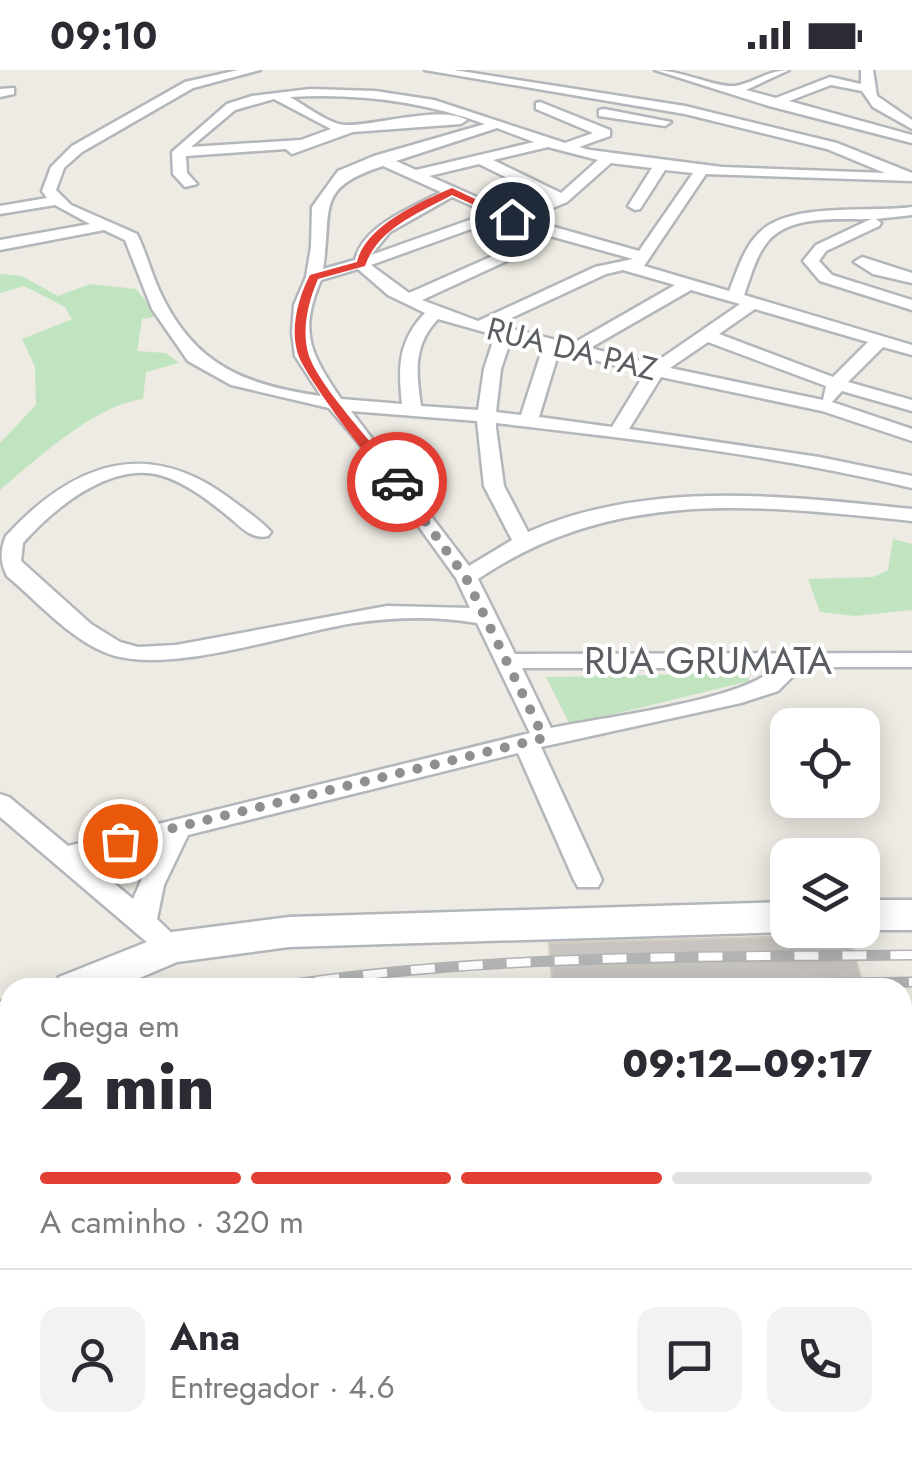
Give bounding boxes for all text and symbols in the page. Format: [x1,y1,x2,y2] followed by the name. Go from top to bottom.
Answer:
[50,8,157,63] text: 09:10
[470,177,555,262] pin
[485,192,540,247] icon: home
[482,306,662,392] street label: RUA DA PAZ
[347,432,447,532] courier
[370,455,425,510] icon: car
[584,633,832,688] street label: RUA GRUMATA
[770,708,880,948] map controls
[770,708,880,818] button: locate
[78,799,163,884] pin
[93,814,148,869] icon: bag
[770,838,880,948] button: layers
[40,1003,180,1049] text: Chega em
[622,1036,872,1091] text: 09:12–09:17
[40,1039,215,1133] text: 2 min
[40,1199,304,1245] text: A caminho · 320 m
[40,1307,145,1412] button: person
[637,1307,742,1412] button: chat
[767,1307,872,1412] button: phone
[170,1309,240,1364] text: Ana
[170,1364,395,1410] text: Entregador · 4.6

